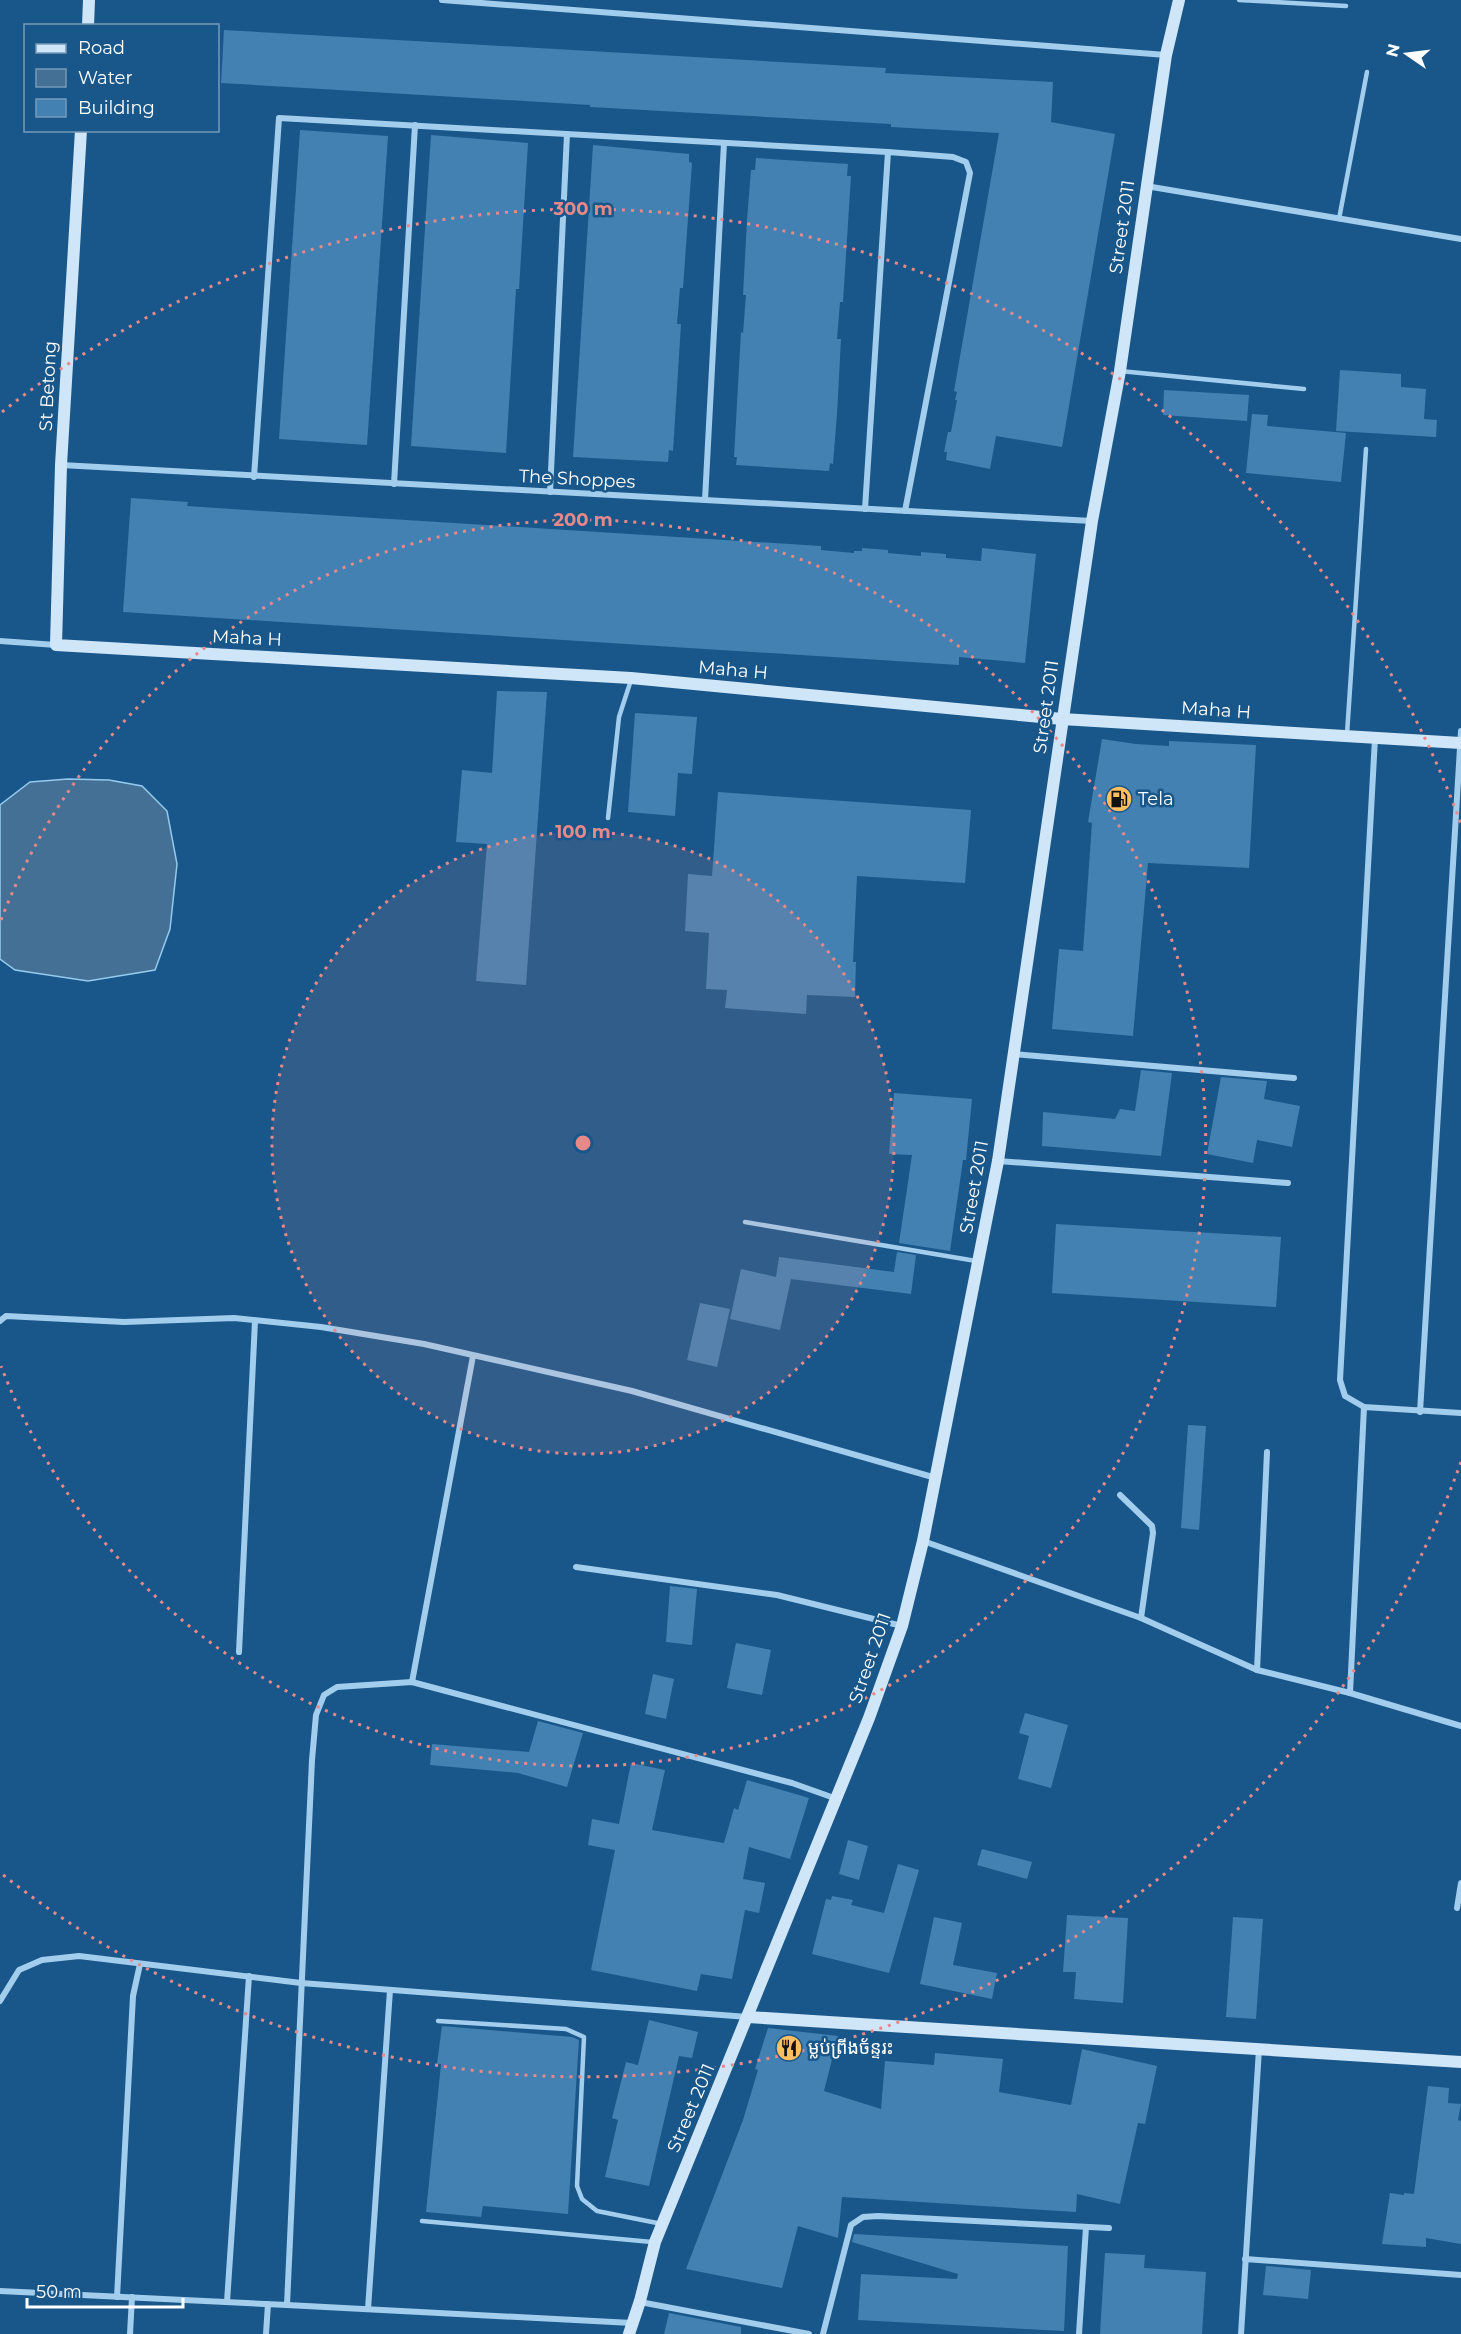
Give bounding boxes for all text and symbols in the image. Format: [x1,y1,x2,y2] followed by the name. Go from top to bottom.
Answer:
[24,24,219,132] legend
[1377,24,1437,84] north arrow
[78,37,125,59] text: Road
[1382,42,1404,59] text: N
[78,67,133,89] text: Water
[78,97,155,119] text: Building
[1105,179,1139,275] street label: Street 2011
[552,198,613,220] text: 300 m
[35,340,61,432] street label: St Betong
[518,465,636,493] street label: The Shoppes
[553,509,613,531] text: 200 m
[211,625,283,651] street label: Maha H
[697,656,769,684] street label: Maha H
[1029,659,1063,755] street label: Street 2011
[1180,697,1252,723] street label: Maha H
[1104,784,1134,814] fuel station icon: Tela
[1138,788,1174,810] place label: Tela
[555,821,611,843] text: 100 m
[573,1133,593,1153] centre of rings
[955,1139,993,1235] street label: Street 2011
[844,1610,896,1706] street label: Street 2011
[774,2033,804,2063] restaurant icon: ម្លប់ព្រីងច័ន្ទរះ
[808,2037,894,2059] place label: ម្លប់ព្រីងច័ន្ទរះ
[662,2060,720,2156] street label: Street 2011
[27,2271,183,2309] scale bar
[36,2281,82,2303] text: 50 m

